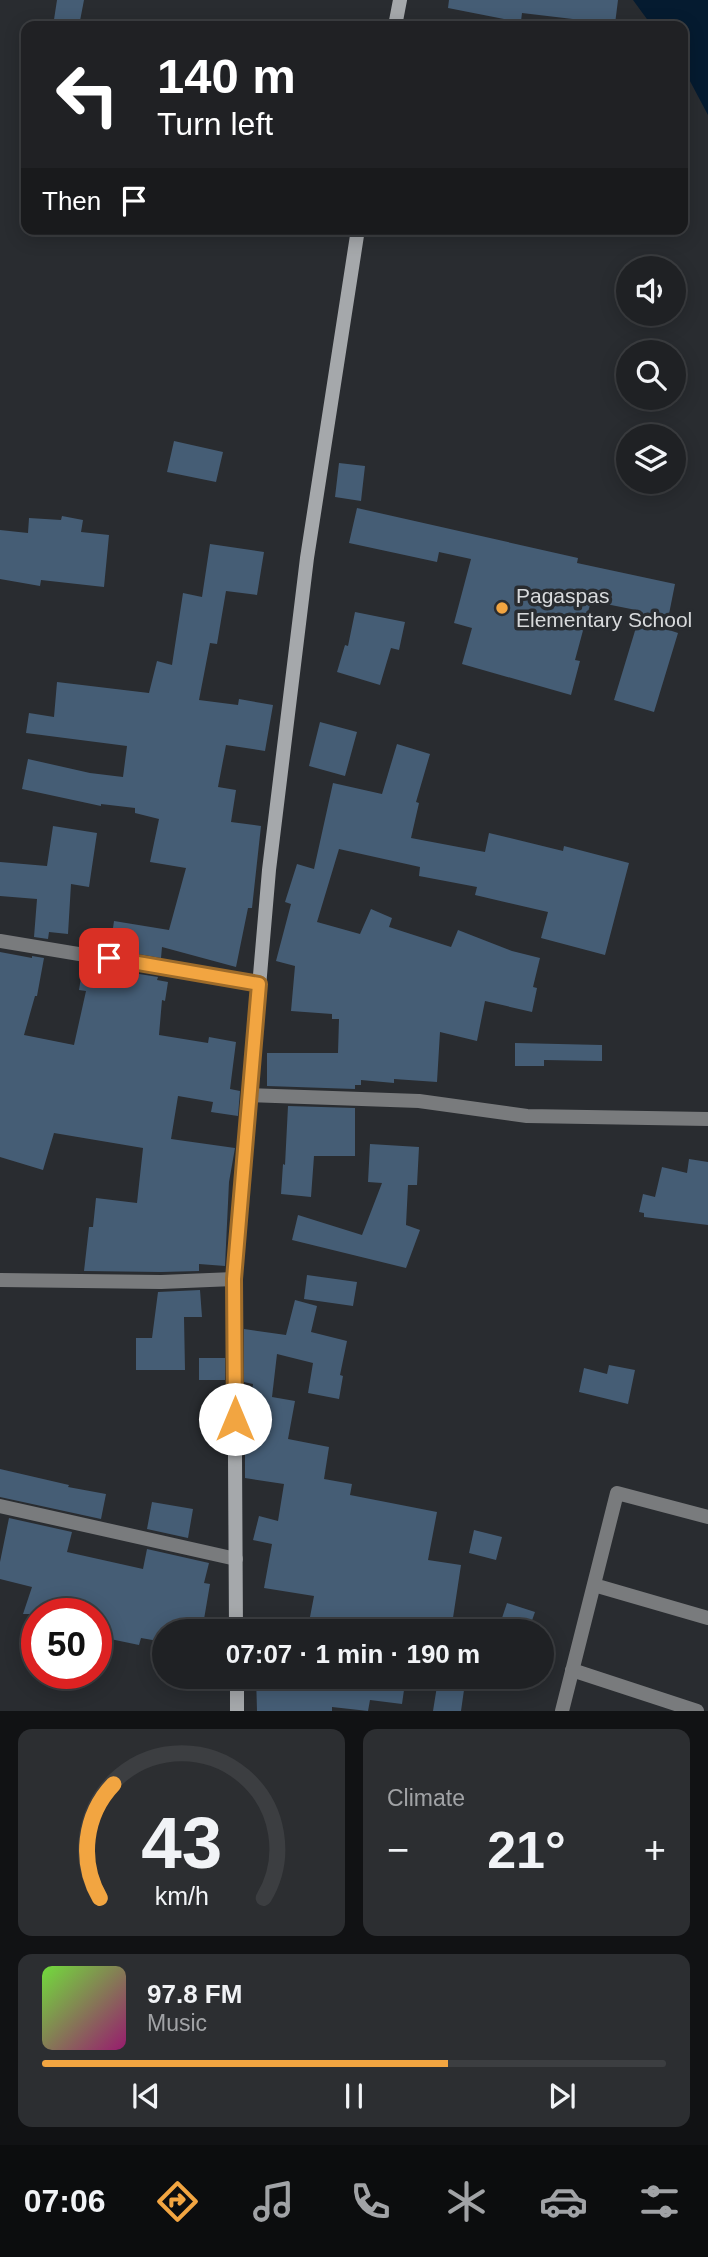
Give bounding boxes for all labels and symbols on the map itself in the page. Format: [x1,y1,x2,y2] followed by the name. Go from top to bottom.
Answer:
[516,584,692,631] place label: Pagaspas Elementary School
[494,600,510,616] marker: Pagaspas Elementary School
[79,928,139,988] pin
[198,1382,272,1456] position arrow
[21,1598,112,1689] speed limit sign: 50

